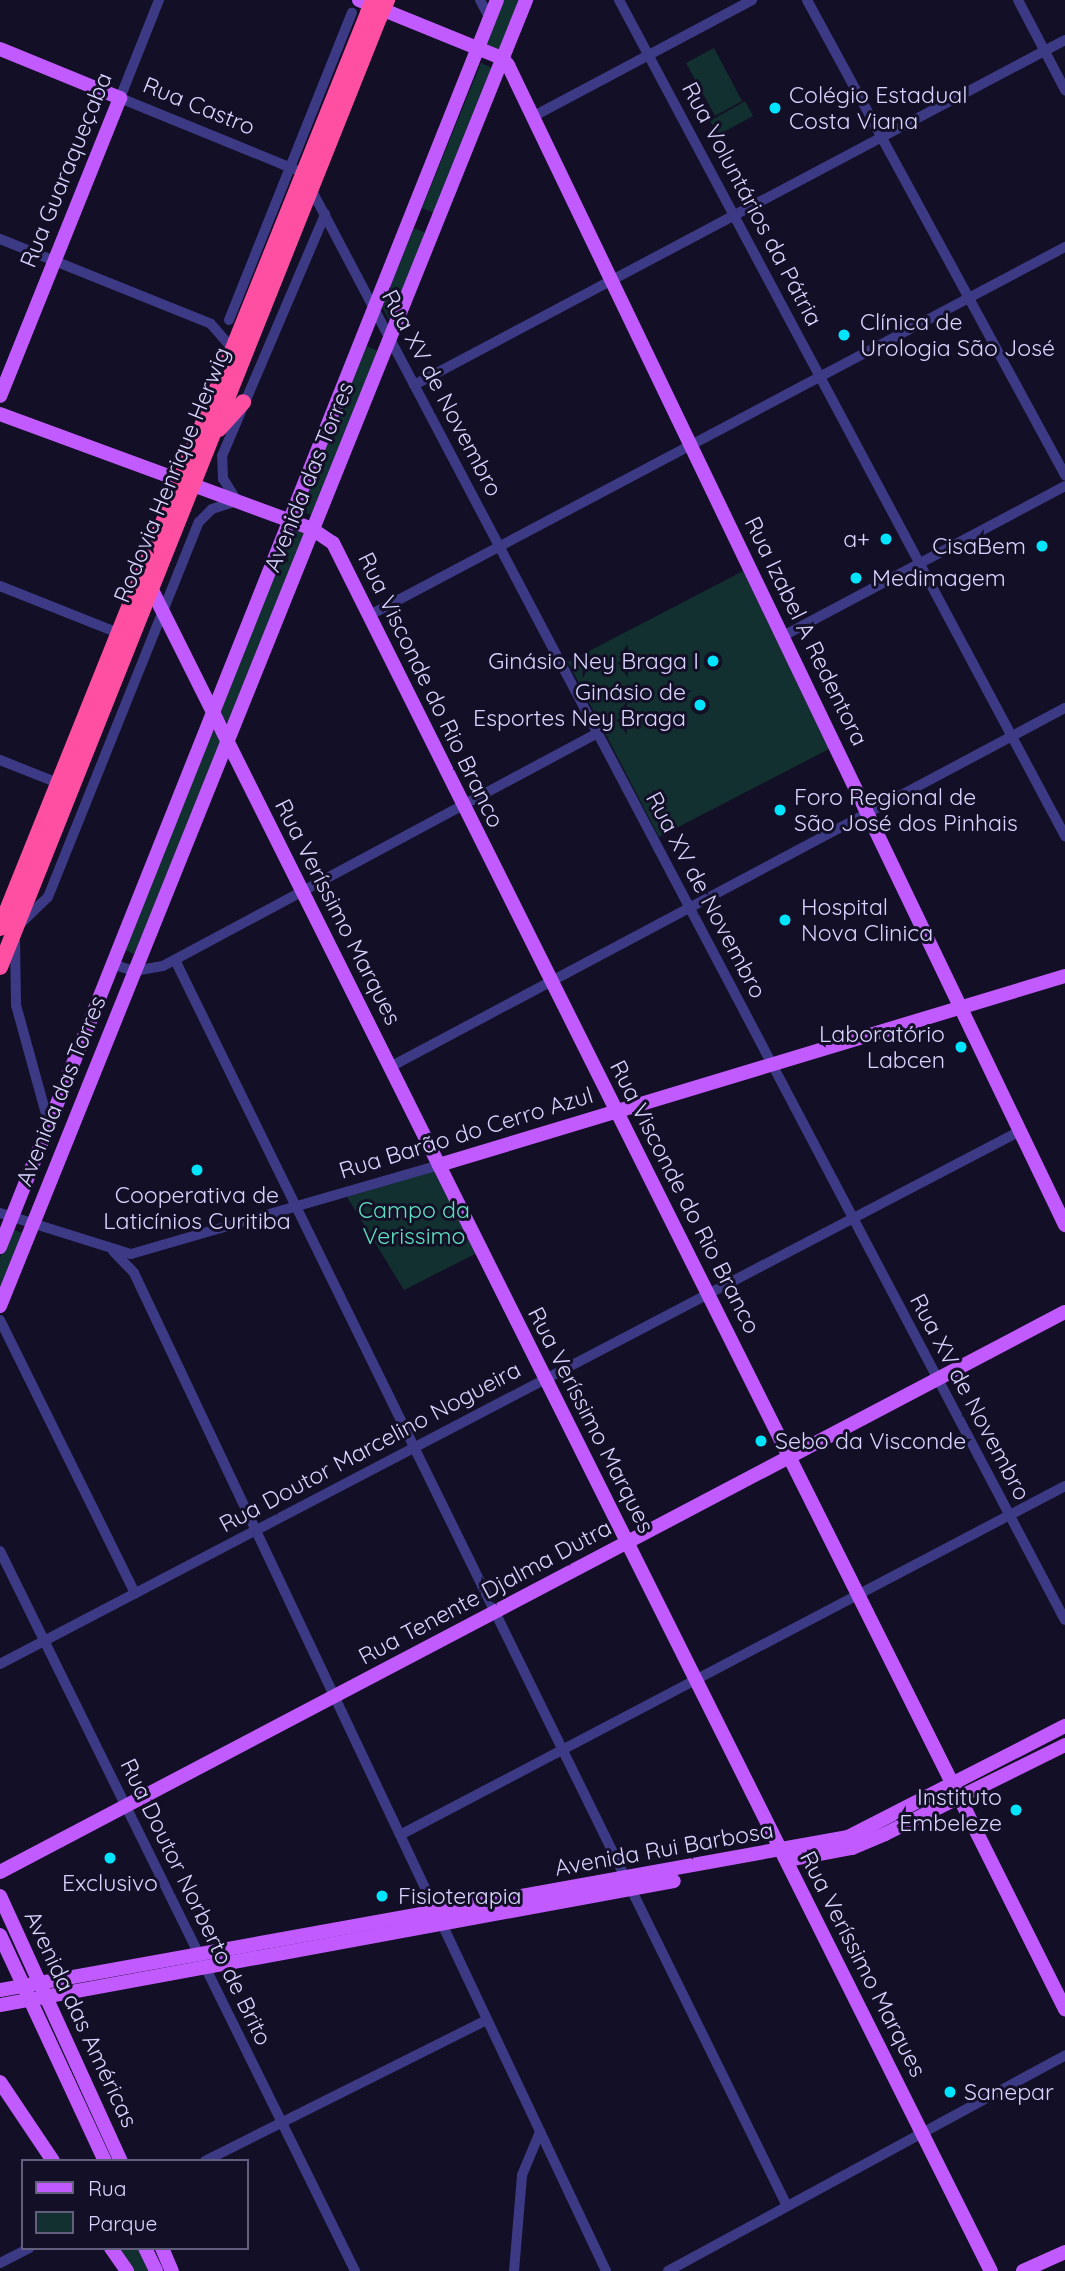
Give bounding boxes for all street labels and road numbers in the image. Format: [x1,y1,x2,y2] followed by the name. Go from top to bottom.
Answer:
[14,69,118,271] street label: Rua Guaraqueçaba
[139,71,259,141] street label: Rua Castro
[676,77,828,331] street label: Rua Voluntários da Pátria
[376,285,508,501] street label: Rua XV de Novembro
[108,343,236,607] street label: Rodovia Henrique Herwig
[258,378,360,576] street label: Avenida das Torres
[738,512,874,750] street label: Rua Izabel A Redentora
[352,548,510,832] street label: Rua Visconde do Rio Branco
[640,787,772,1003] street label: Rua XV de Novembro
[269,794,407,1030] street label: Rua Veríssimo Marques
[10,992,112,1190] street label: Avenida das Torres
[604,1056,766,1338] street label: Rua Visconde do Rio Branco
[336,1081,596,1185] street label: Rua Barão do Cerro Azul
[904,1289,1036,1505] street label: Rua XV de Novembro
[522,1302,660,1538] street label: Rua Veríssimo Marques
[215,1356,525,1538] street label: Rua Doutor Marcelino Nogueira
[354,1514,616,1670] street label: Rua Tenente Djalma Dutra
[114,1754,278,2050] street label: Rua Doutor Norberto de Brito
[552,1816,776,1882] street label: Avenida Rui Barbosa
[794,1846,932,2082] street label: Rua Veríssimo Marques
[19,1906,143,2132] street label: Avenida das Américas

